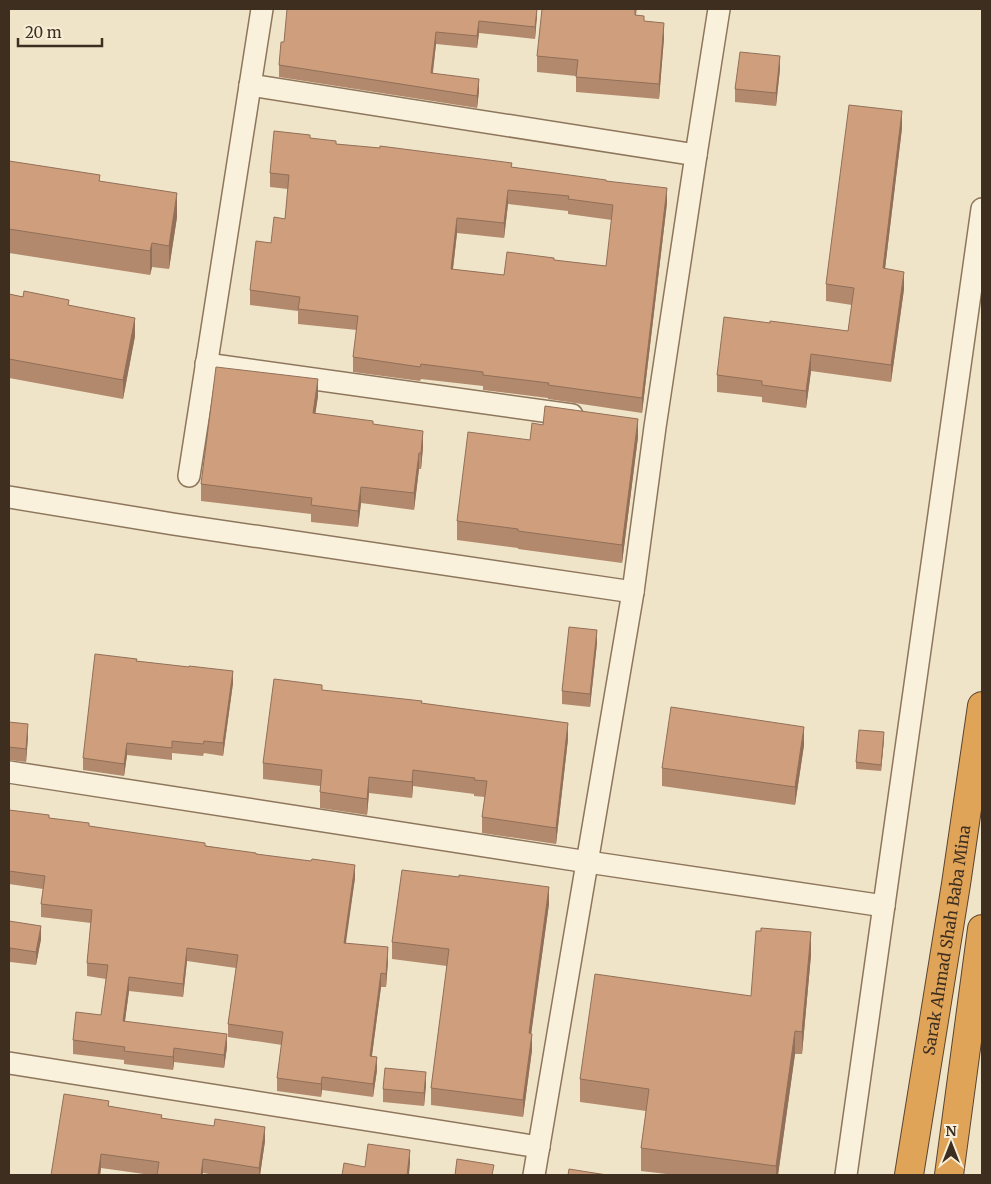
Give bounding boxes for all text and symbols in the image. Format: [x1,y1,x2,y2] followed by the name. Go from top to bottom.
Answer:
[18,15,101,47] scale bar
[25,23,62,42] text: 20 m
[919,823,975,1057] street label: Sarak Ahmad Shah Baba Mina
[926,1119,976,1169] north arrow
[945,1122,957,1140] text: N

